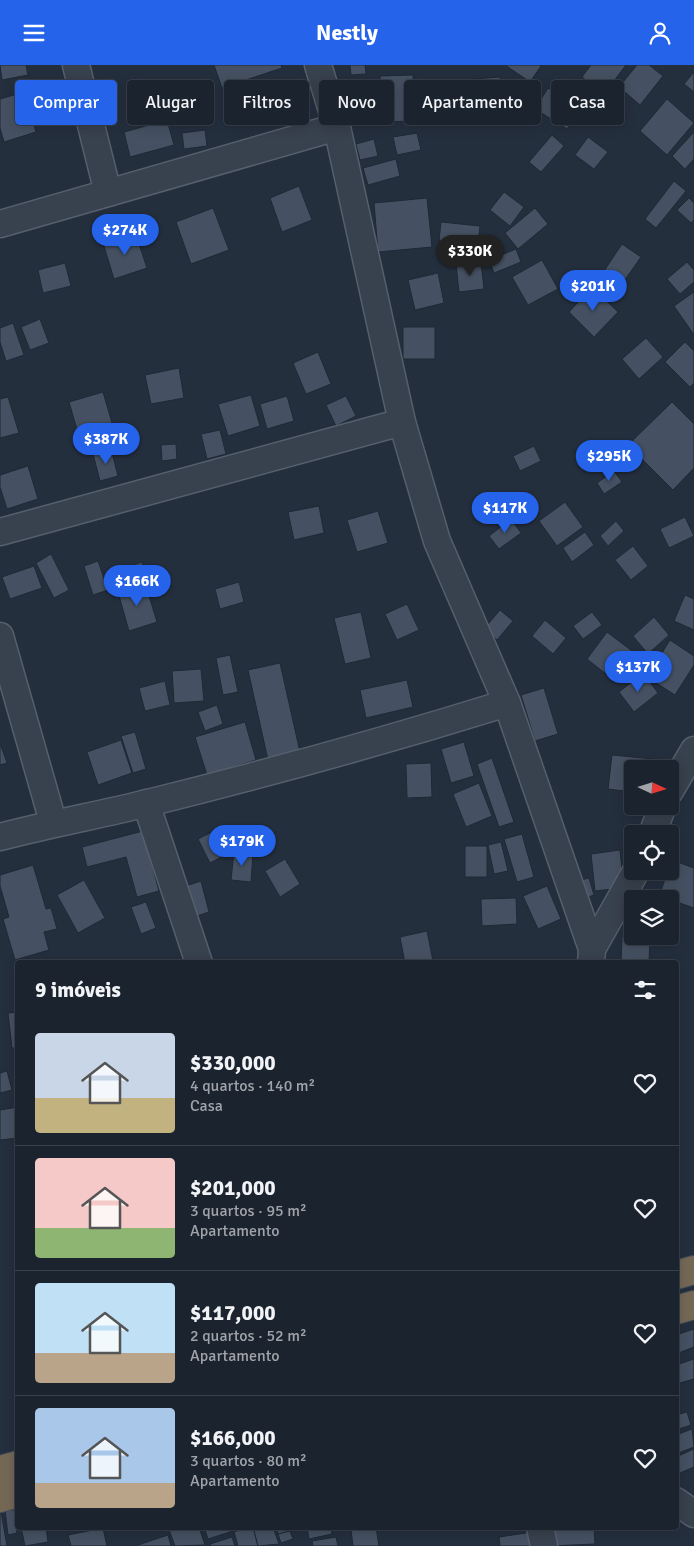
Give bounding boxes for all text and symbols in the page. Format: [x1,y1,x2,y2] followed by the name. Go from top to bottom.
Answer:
[20,19,48,47] icon: menu
[316,19,378,46] text: Nestly
[646,19,674,47] icon: person
[15,80,117,125] chip: Comprar
[127,80,214,125] chip: Alugar
[224,80,309,125] chip: Filtros
[319,80,394,125] chip: Novo
[404,80,541,125] chip: Apartamento
[551,80,624,125] chip: Casa
[90,213,160,256] pin: $274K
[103,220,147,240] text: $274K
[435,235,505,277] pin: $330K
[448,241,492,261] text: $330K
[558,269,628,312] pin: $201K
[571,276,615,296] text: $201K
[71,423,141,465] pin: $387K
[84,429,128,449] text: $387K
[574,439,644,482] pin: $295K
[587,446,631,466] text: $295K
[470,491,540,534] pin: $117K
[483,498,527,518] text: $117K
[102,565,172,607] pin: $166K
[115,571,159,591] text: $166K
[603,651,673,693] pin: $137K
[616,657,660,677] text: $137K
[624,760,679,815] north arrow
[624,760,679,945] map controls
[207,825,277,867] pin: $179K
[624,825,679,880] button: locate
[220,831,264,851] text: $179K
[624,890,679,945] button: layers
[631,976,659,1004] icon: filters
[35,977,121,1003] text: 9 imóveis
[190,1050,276,1076] text: $330,000
[75,1053,135,1113] icon: home
[631,1069,659,1097] icon: heart
[190,1076,315,1096] text: 4 quartos · 140 m²
[190,1096,223,1116] text: Casa
[190,1175,276,1201] text: $201,000
[75,1178,135,1238] icon: home
[631,1194,659,1222] icon: heart
[190,1201,307,1221] text: 3 quartos · 95 m²
[190,1221,280,1241] text: Apartamento
[190,1300,276,1326] text: $117,000
[75,1303,135,1363] icon: home
[631,1319,659,1347] icon: heart
[190,1326,307,1346] text: 2 quartos · 52 m²
[190,1346,280,1366] text: Apartamento
[190,1425,276,1451] text: $166,000
[75,1428,135,1488] icon: home
[631,1444,659,1472] icon: heart
[190,1451,307,1471] text: 3 quartos · 80 m²
[190,1471,280,1491] text: Apartamento

